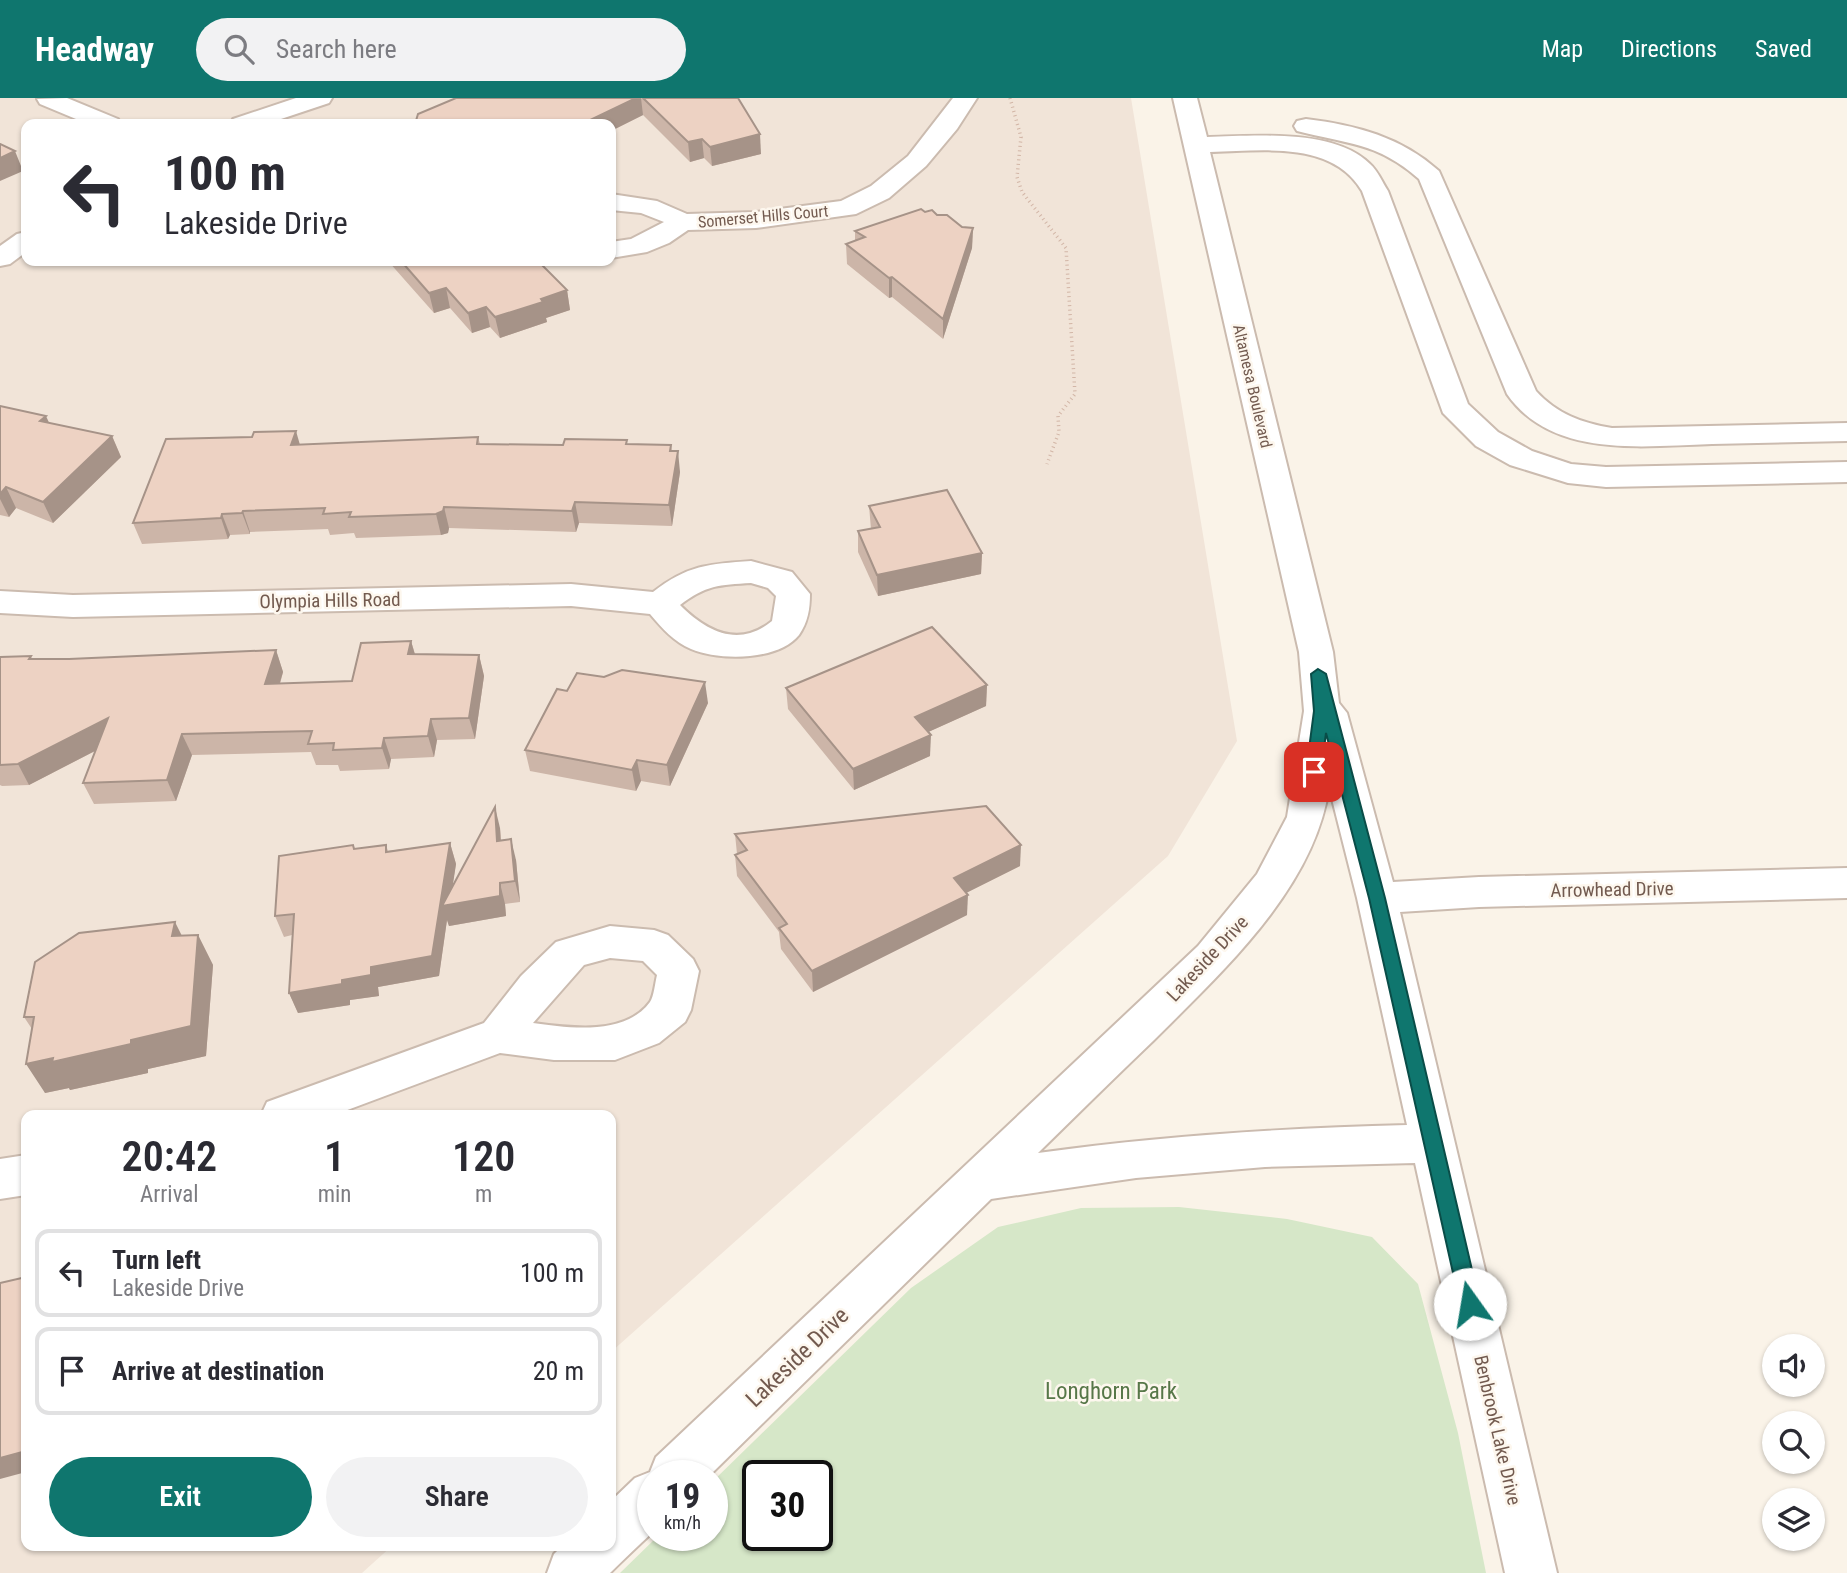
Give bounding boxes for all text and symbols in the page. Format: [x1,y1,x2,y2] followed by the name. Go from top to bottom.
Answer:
[196,18,686,81] search box
[35,30,154,69] text: Headway
[220,30,258,68] icon: search
[276,34,397,64] text: Search here
[1542,35,1583,63] text: Map
[1621,35,1717,63] text: Directions
[1755,35,1812,63] text: Saved
[164,145,286,202] text: 100 m
[49,147,140,238] icon: left
[697,201,829,232] street label: Somerset Hills Court
[164,204,348,242] text: Lakeside Drive
[1229,323,1276,450] street label: Altamesa Boulevard
[259,588,401,613] street label: Olympia Hills Road
[1284,742,1344,802] pin
[1295,753,1333,791] icon: arrive
[1550,877,1674,902] street label: Arrowhead Drive
[1162,911,1253,1006] street label: Lakeside Drive
[122,1132,217,1181] text: 20:42
[324,1132,345,1181] text: 1
[452,1132,515,1181] text: 120
[140,1181,199,1208] text: Arrival
[318,1181,351,1208] text: min
[475,1181,492,1208] text: m
[112,1245,201,1275] text: Turn left
[53,1254,91,1292] icon: left
[520,1258,584,1288] text: 100 m
[1433,1267,1507,1341] position arrow
[112,1275,244,1302] text: Lakeside Drive
[740,1302,854,1413] street label: Lakeside Drive
[1762,1334,1825,1551] map controls
[1762,1334,1825,1397] button: sound
[53,1352,91,1390] icon: arrive
[1469,1353,1526,1507] street label: Benbrook Lake Drive
[112,1356,324,1386] text: Arrive at destination
[533,1356,584,1386] text: 20 m
[1045,1378,1178,1405] park label: Longhorn Park
[1762,1411,1825,1474] button: search
[49,1457,312,1537] button: Exit
[326,1457,588,1537] button: Share
[742,1460,833,1551] speed limit sign: 30
[665,1476,700,1517] text: 19
[1762,1488,1825,1551] button: layers
[664,1512,701,1533] text: km/h

